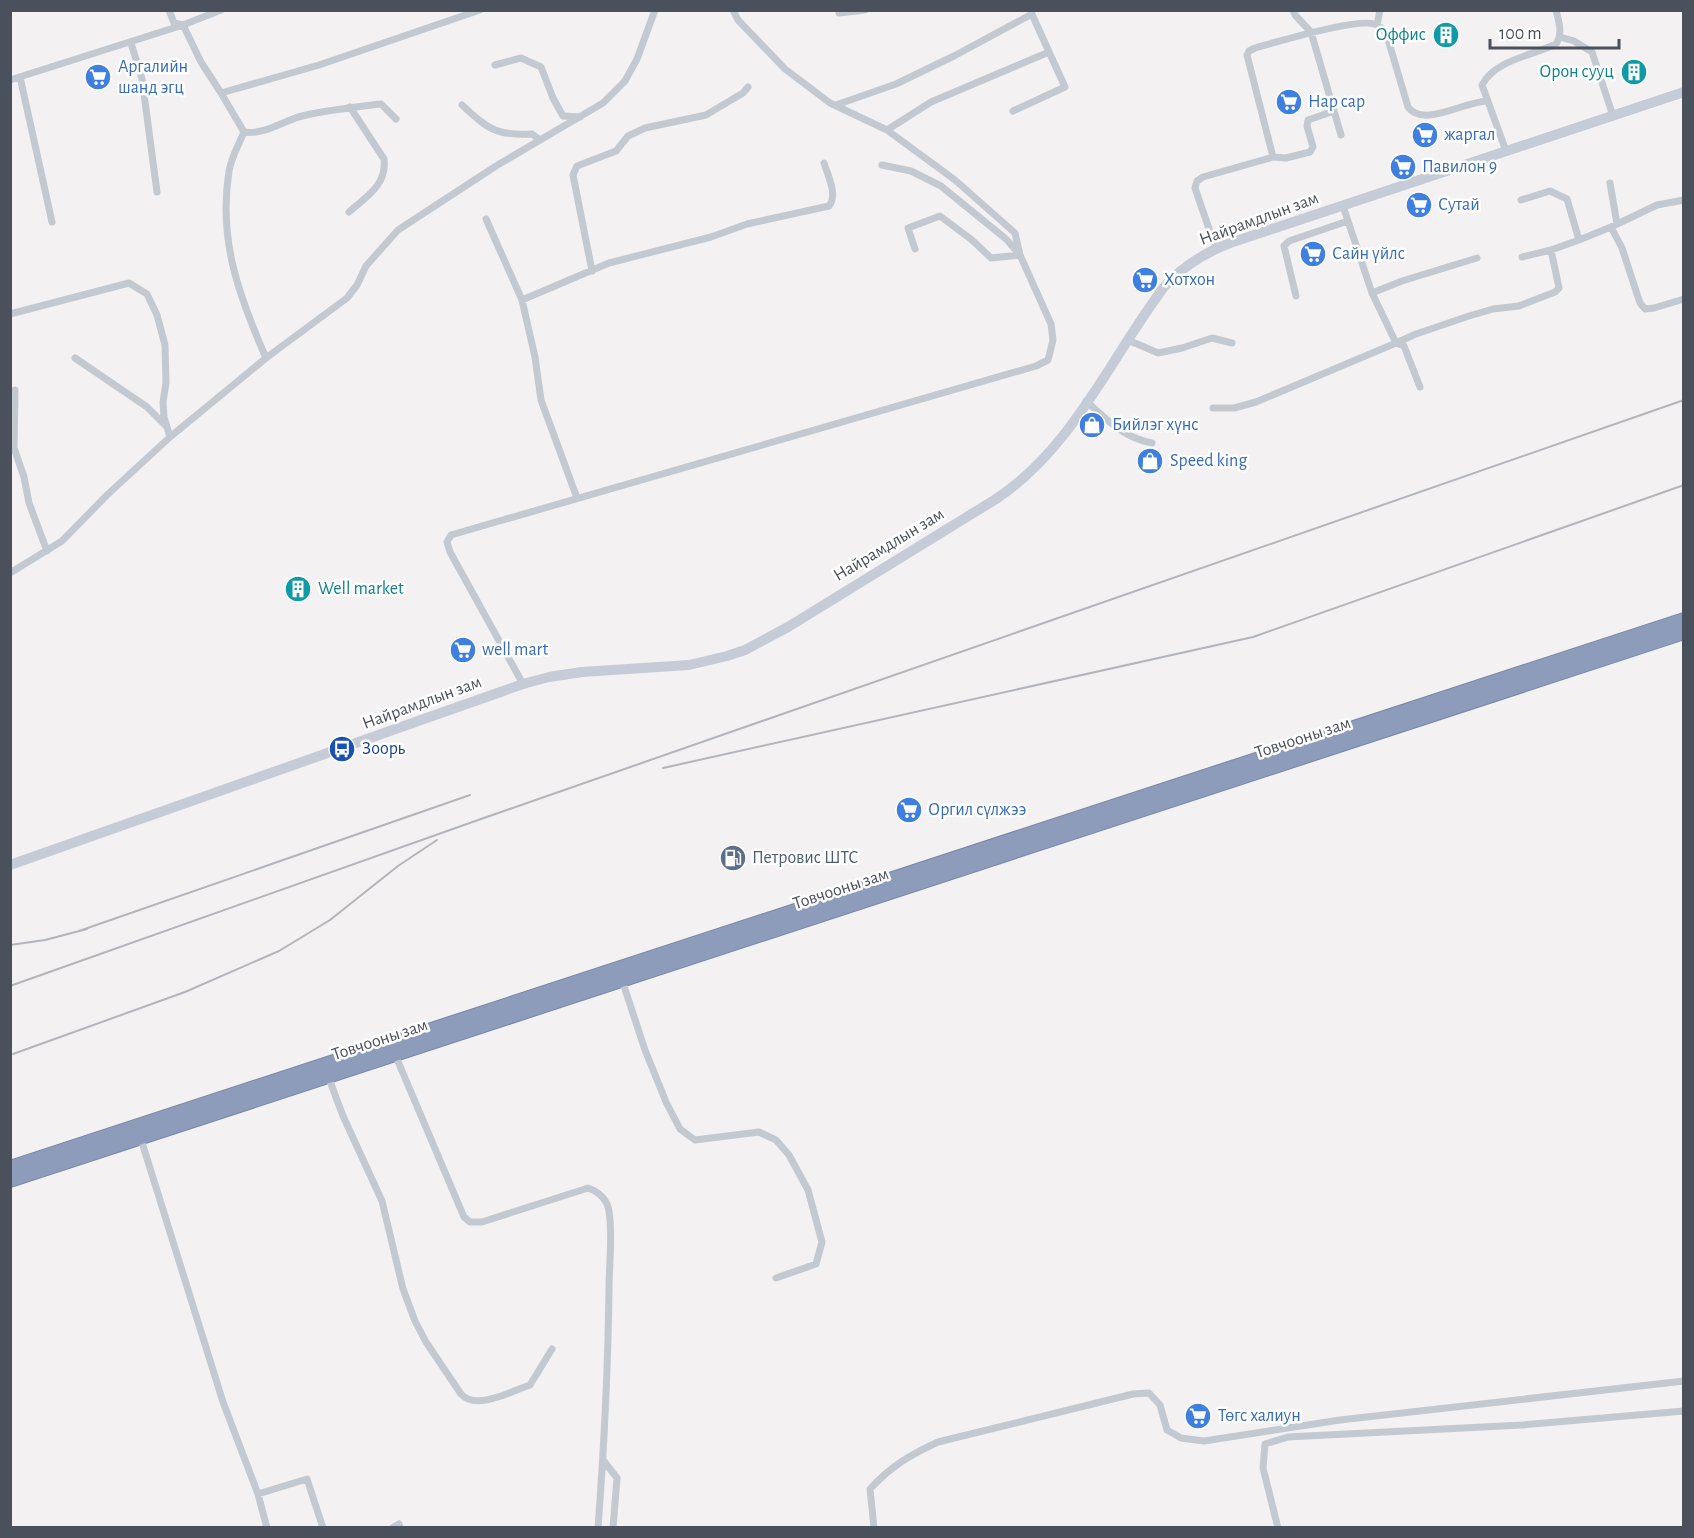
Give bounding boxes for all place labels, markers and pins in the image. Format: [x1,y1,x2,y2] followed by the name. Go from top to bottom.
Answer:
[1431,20,1461,50] building icon: Оффис
[1376,26,1426,44] place label: Оффис
[1619,57,1649,87] building icon: Орон сууц
[118,58,188,97] place label: Аргалийн шанд эгц
[83,62,113,92] supermarket icon: Аргалийн шанд эгц
[1539,63,1614,81] place label: Орон сууц
[1274,87,1304,117] supermarket icon: Нар сар
[1308,93,1365,111] place label: Нар сар
[1410,120,1440,150] supermarket icon: жаргал
[1444,126,1495,144] place label: жаргал
[1388,152,1418,182] supermarket icon: Павилон 9
[1422,158,1497,176] place label: Павилон 9
[1404,190,1434,220] supermarket icon: Сутай
[1438,196,1480,214] place label: Сутай
[1298,239,1328,269] supermarket icon: Сайн үйлс
[1332,245,1405,263] place label: Сайн үйлс
[1130,265,1160,295] supermarket icon: Хотхон
[1164,271,1215,289] place label: Хотхон
[1077,410,1107,440] shop icon: Бийлэг хүнс
[1112,416,1199,434] place label: Бийлэг хүнс
[1135,446,1165,476] shop icon: Speed king
[1170,452,1247,470] place label: Speed king
[283,574,313,604] building icon: Well market
[318,580,404,598] place label: Well market
[448,635,478,665] supermarket icon: well mart
[482,641,548,659] place label: well mart
[327,734,357,764] bus stop icon: Зоорь
[362,740,406,758] place label: Зоорь
[894,795,924,825] supermarket icon: Оргил сүлжээ
[928,801,1026,819] place label: Оргил сүлжээ
[718,843,748,873] fuel station icon: Петровис ШТС
[752,849,858,867] place label: Петровис ШТС
[1183,1401,1213,1431] supermarket icon: Төгс халиун
[1218,1407,1301,1425] place label: Төгс халиун

